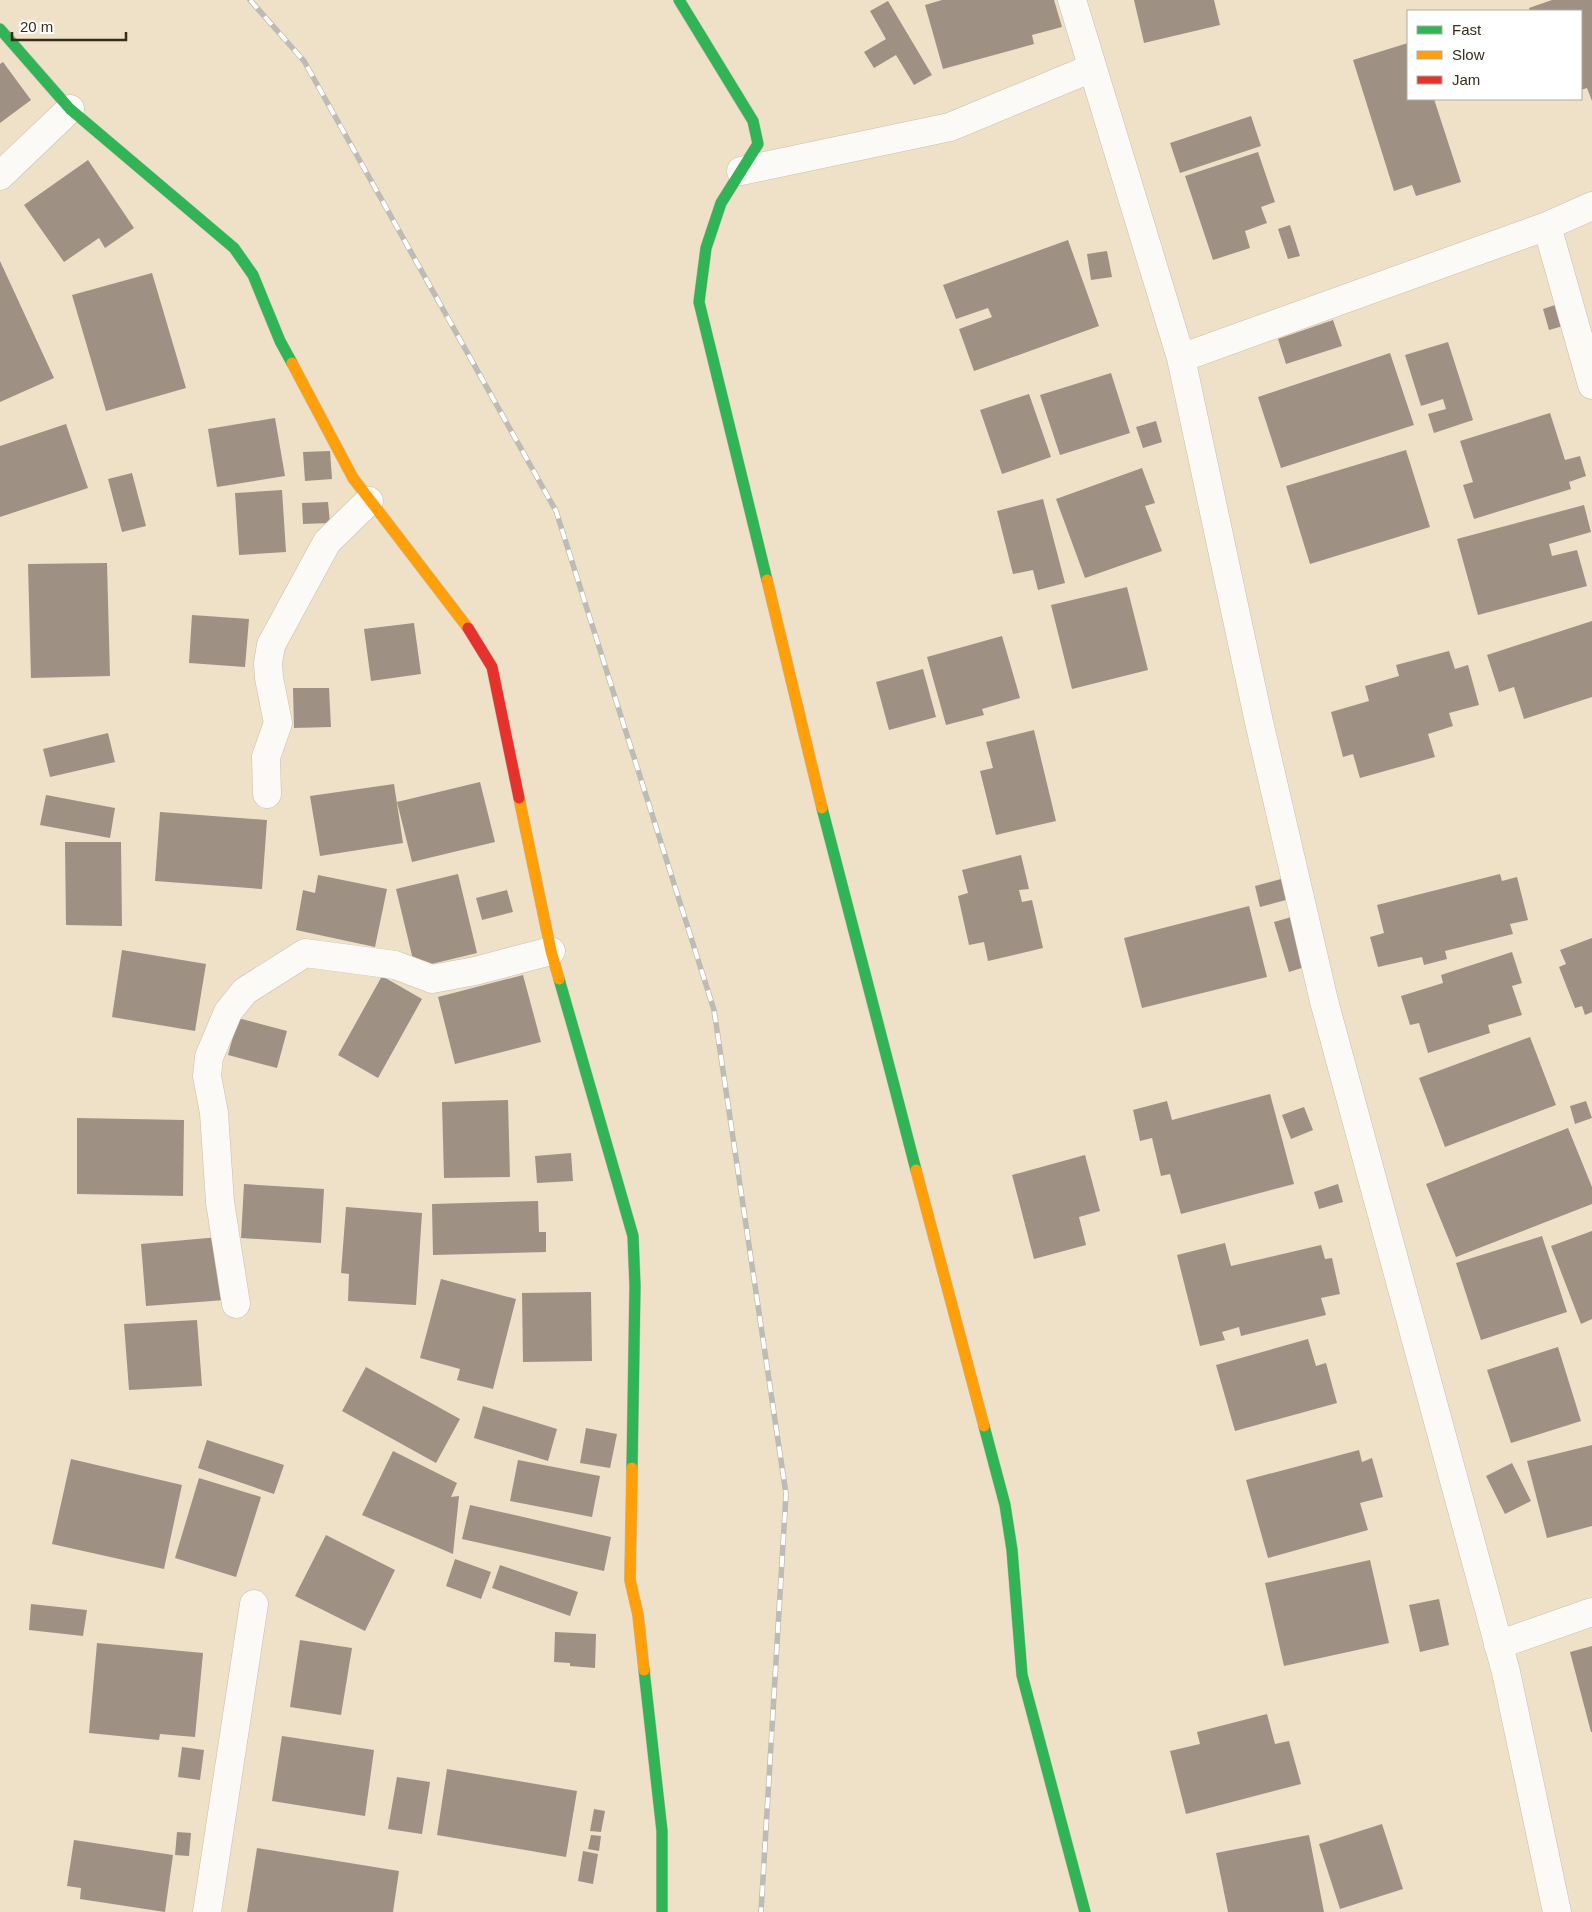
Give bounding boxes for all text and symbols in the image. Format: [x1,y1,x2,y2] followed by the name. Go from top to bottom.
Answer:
[12,10,126,42] scale bar
[1407,10,1582,100] legend
[20,18,53,35] text: 20 m
[1452,21,1482,38] text: Fast
[1452,46,1485,63] text: Slow
[1452,71,1480,88] text: Jam

